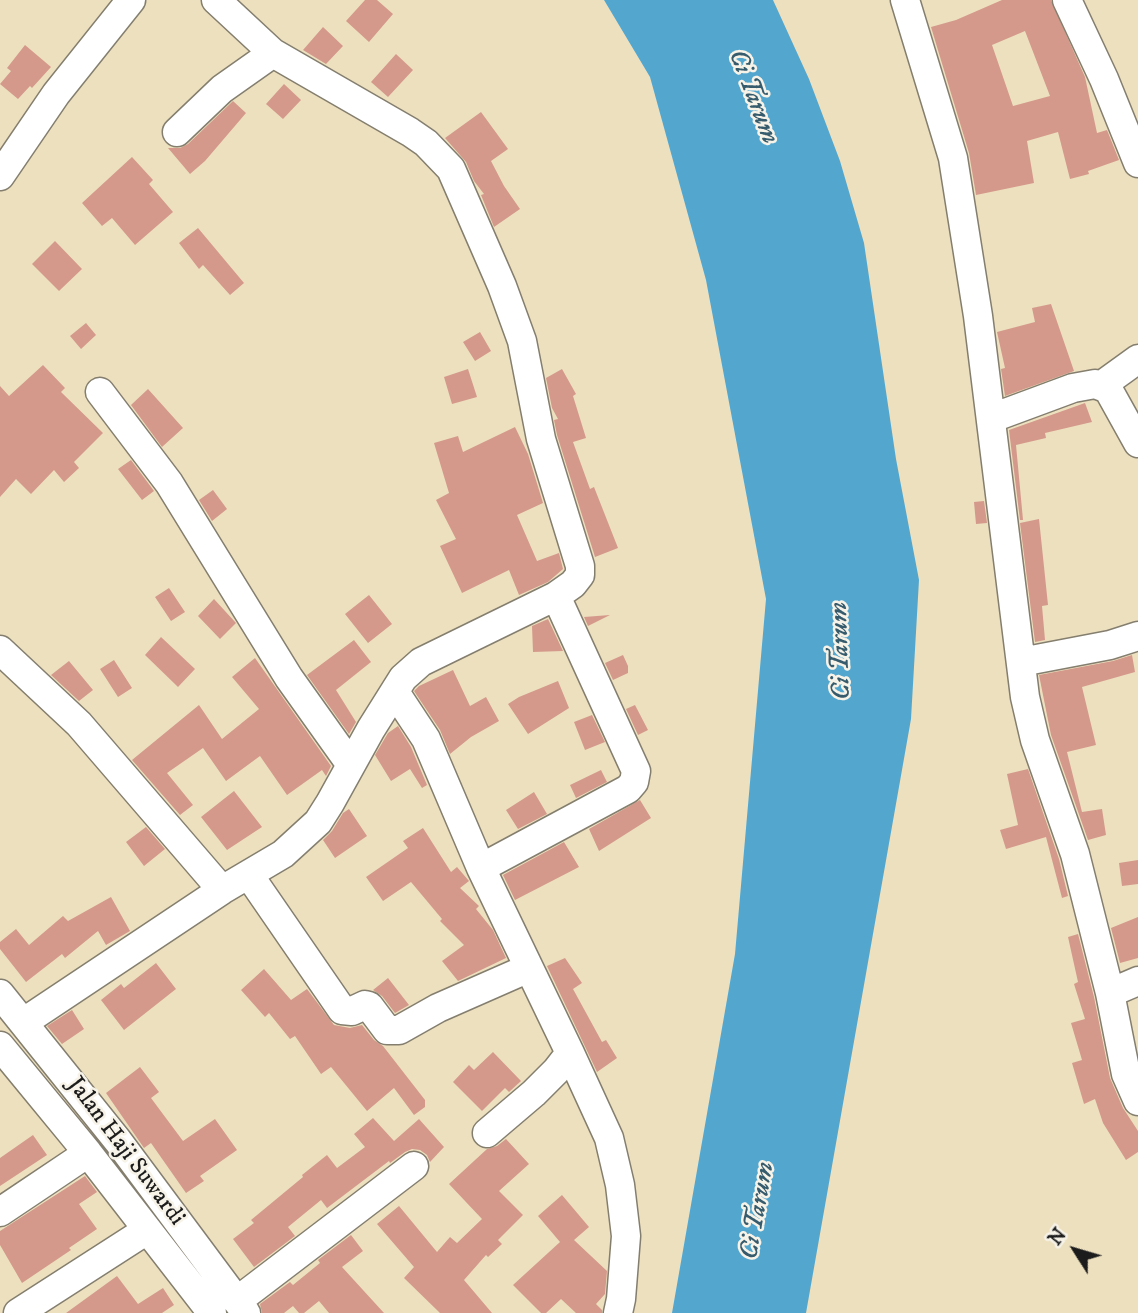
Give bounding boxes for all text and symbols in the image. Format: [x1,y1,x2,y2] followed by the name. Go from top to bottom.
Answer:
[720,45,784,149] water label: Ci Tarum
[825,601,859,701] water label: Ci Tarum
[60,1072,190,1232] street label: Jalan Haji Suwardi
[735,1160,783,1262] water label: Ci Tarum
[1040,1215,1110,1285] north arrow
[1044,1224,1072,1250] text: N

